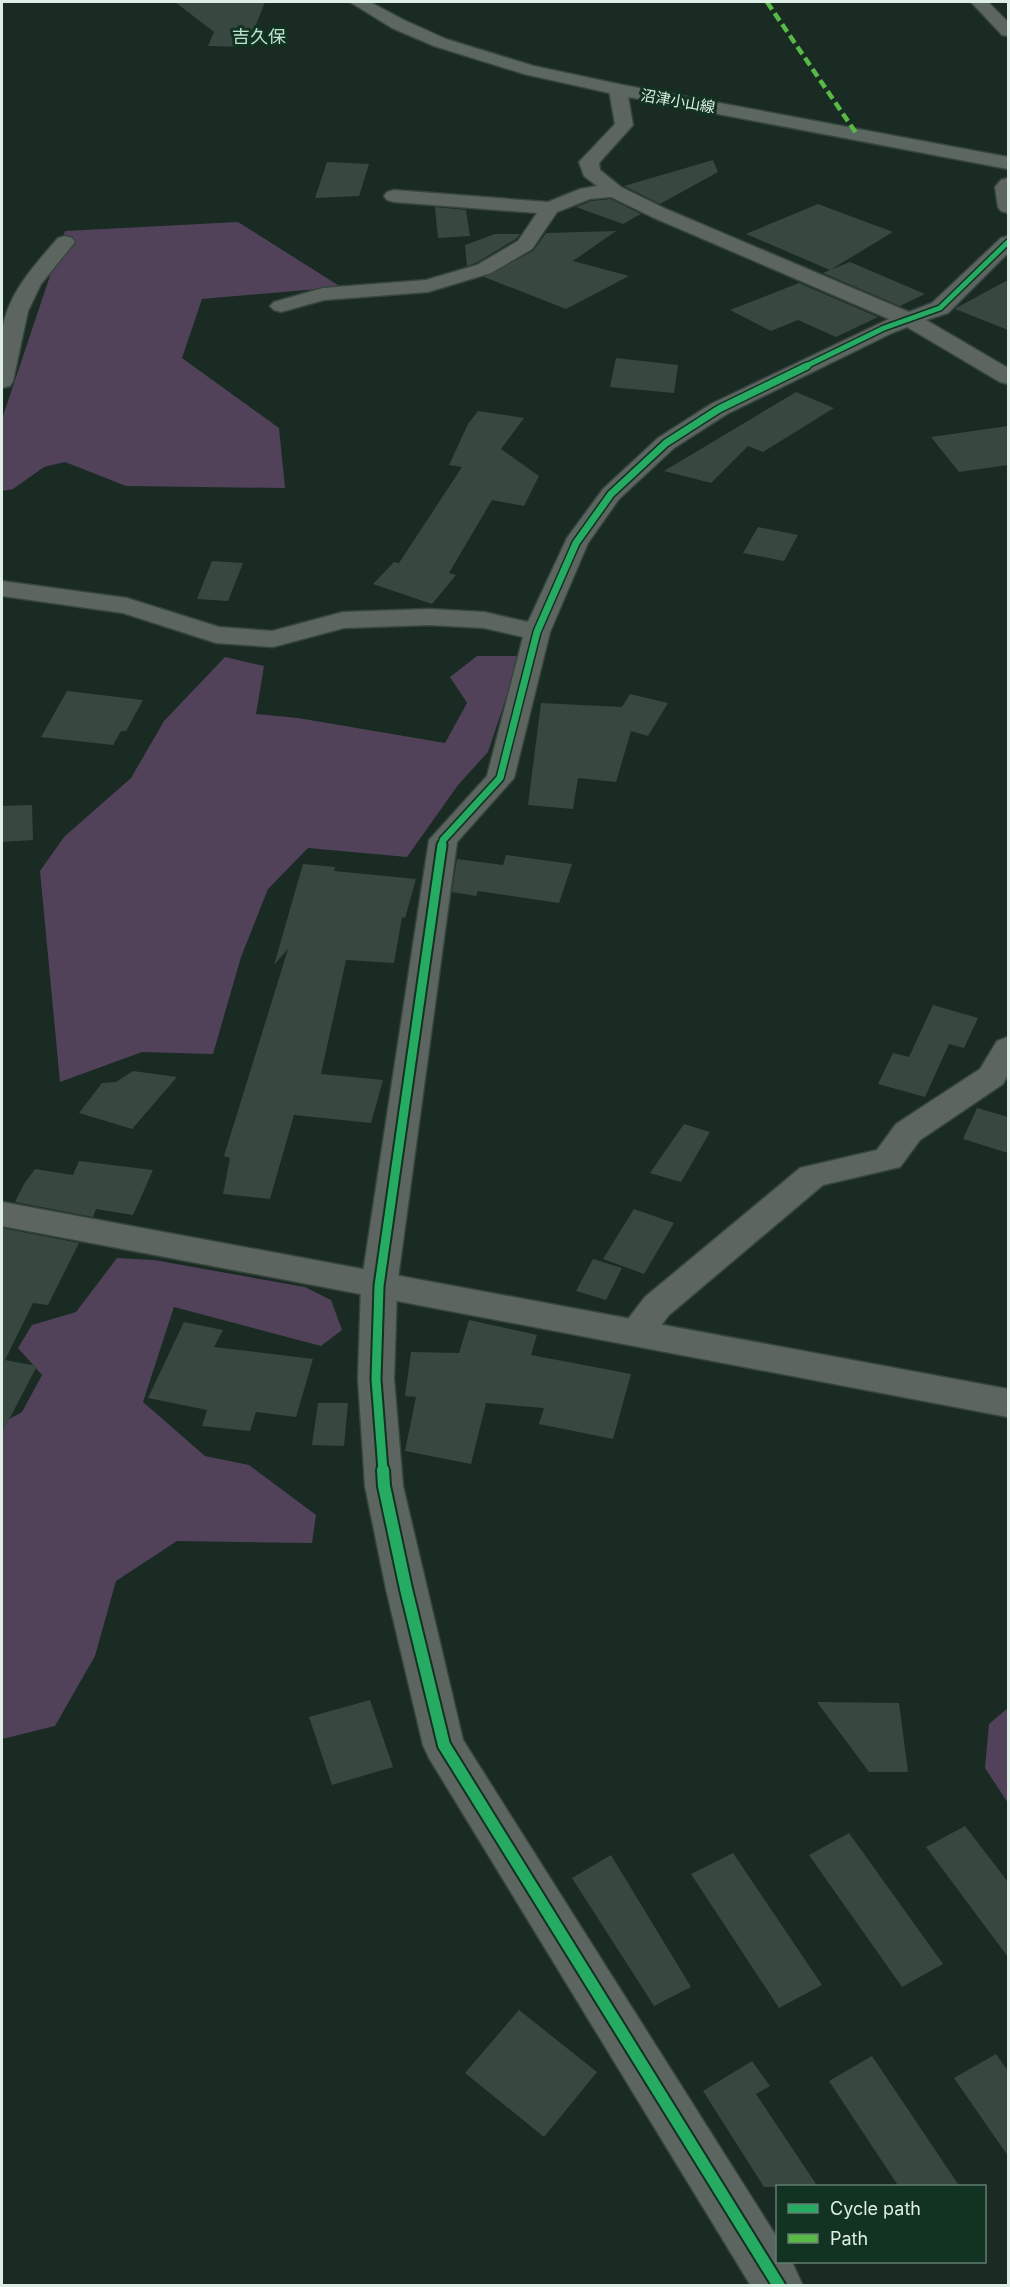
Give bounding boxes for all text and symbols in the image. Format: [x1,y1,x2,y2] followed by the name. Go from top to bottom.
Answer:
[232,26,286,47] district label: 吉久保
[639,85,717,117] street label: 沼津小山線
[776,2185,986,2263] legend
[830,2198,921,2219] text: Cycle path
[830,2228,868,2249] text: Path

